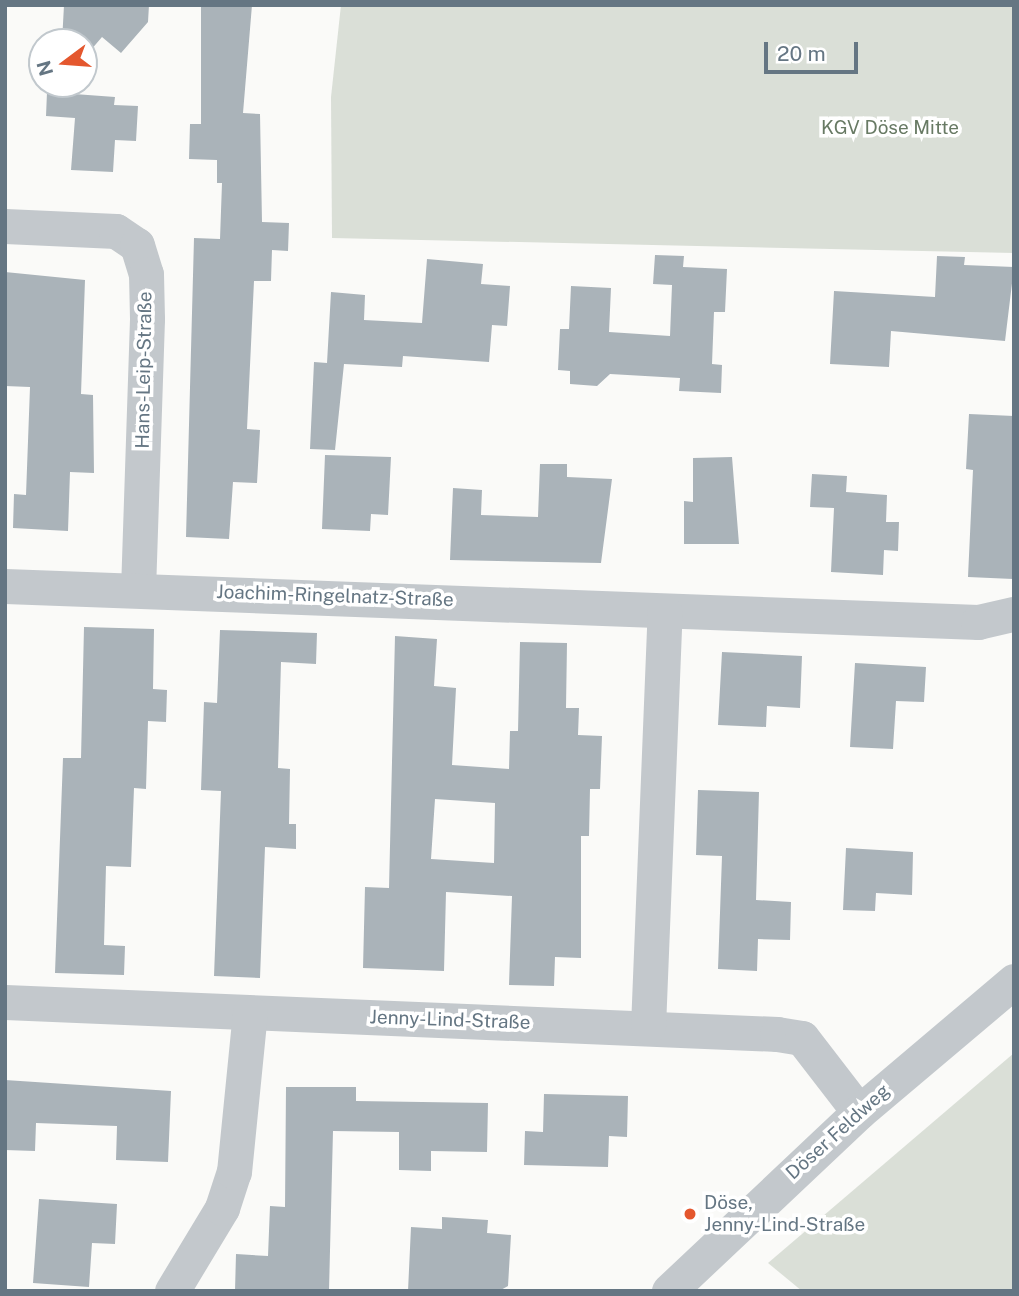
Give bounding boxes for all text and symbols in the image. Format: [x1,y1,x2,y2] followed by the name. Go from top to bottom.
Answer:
[28,28,98,98] north arrow
[767,28,862,72] scale bar
[777,41,826,66] text: 20 m
[32,58,57,78] text: N
[821,117,959,139] park label: KGV Döse Mitte
[131,291,157,449] street label: Hans-Leip-Straße
[216,580,454,612] street label: Joachim-Ringelnatz-Straße
[369,1006,531,1034] street label: Jenny-Lind-Straße
[781,1079,895,1185] street label: Döser Feldweg
[704,1192,865,1236] place label: Döse, Jenny-Lind-Straße
[682,1206,698,1222] marker: Döse, Jenny-Lind-Straße

